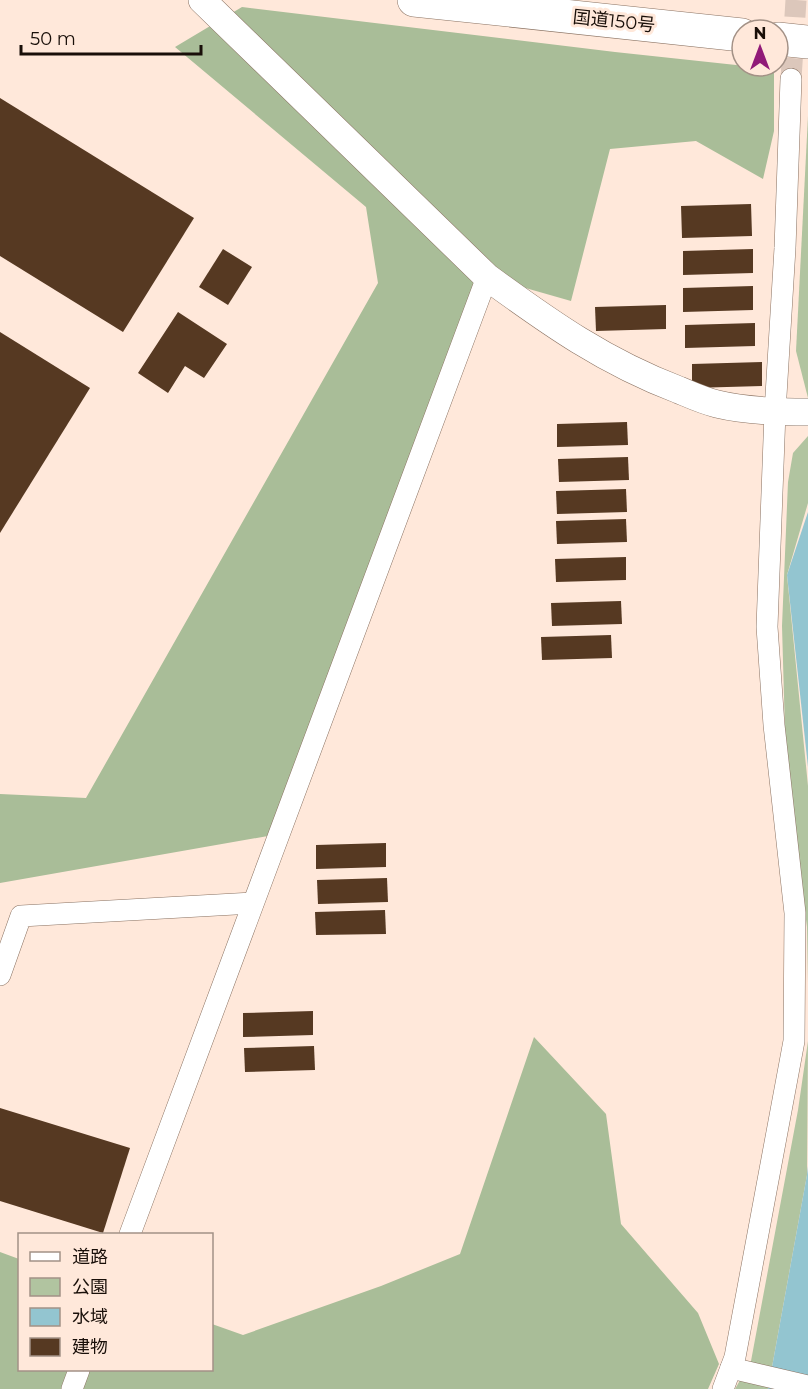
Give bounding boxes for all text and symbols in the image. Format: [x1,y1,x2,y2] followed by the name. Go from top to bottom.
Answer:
[572,6,656,36] street label: 国道150号
[21,18,201,56] scale bar
[730,18,790,78] north arrow
[754,24,766,43] text: N
[30,28,76,50] text: 50 m
[18,1233,213,1371] legend
[72,1246,108,1268] text: 道路
[72,1276,108,1298] text: 公園
[72,1306,108,1328] text: 水域
[72,1336,108,1358] text: 建物

